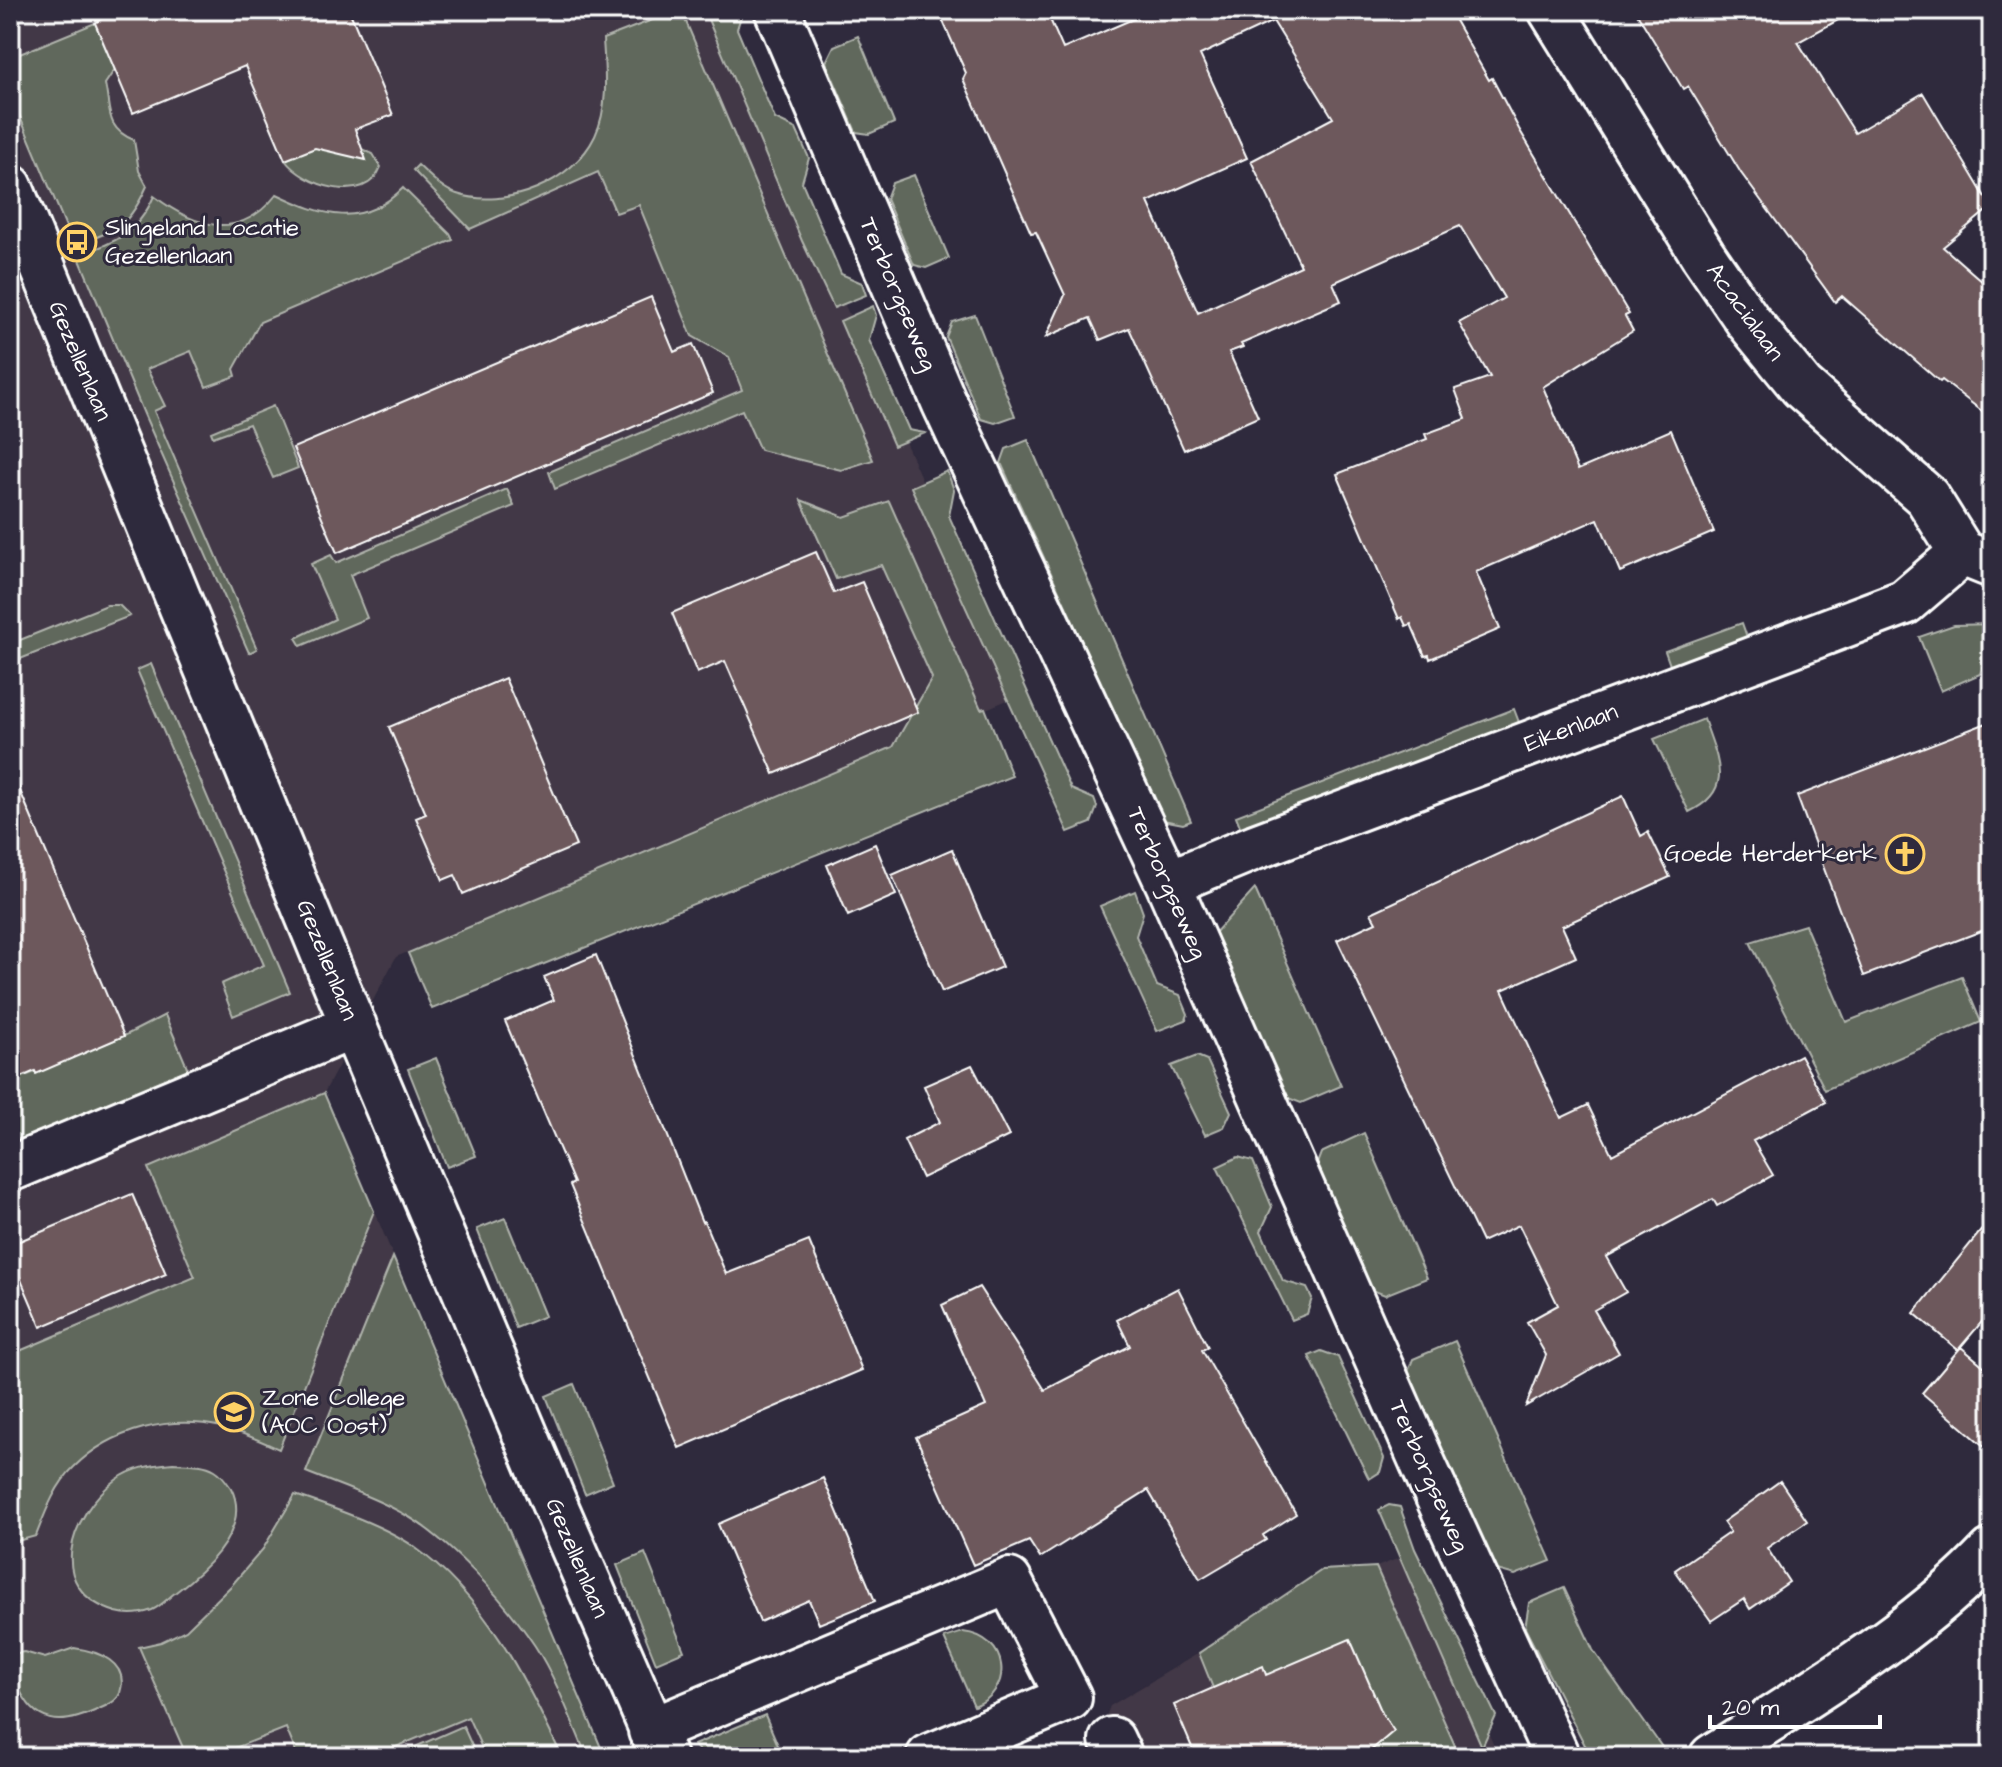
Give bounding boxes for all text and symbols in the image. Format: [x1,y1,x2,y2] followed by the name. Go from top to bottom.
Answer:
[105,211,299,273] place label: Slingeland Locatie Gezellenlaan
[849,212,946,376] street label: Terborgseweg
[56,221,98,263] bus stop icon: Slingeland Locatie Gezellenlaan
[1698,256,1792,368] street label: Acacialaan
[40,296,120,426] street label: Gezellenlaan
[1519,695,1623,761] street label: Eikenlaan
[1117,801,1216,965] street label: Terborgseweg
[1884,833,1926,875] church icon: Goede Herderkerk
[1664,837,1877,871] place label: Goede Herderkerk
[287,895,367,1025] street label: Gezellenlaan
[262,1381,405,1443] place label: Zone College (AOC Oost)
[213,1391,255,1433] school or university icon: Zone College (AOC Oost)
[1379,1394,1478,1558] street label: Terborgseweg
[537,1493,617,1623] street label: Gezellenlaan
[1710,1679,1880,1729] scale bar
[1722,1691,1779,1725] text: 20 m

